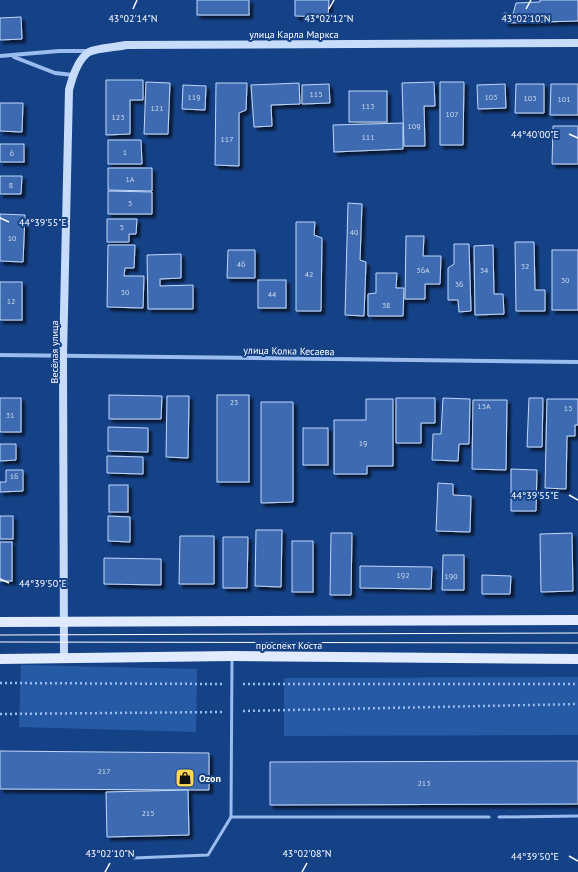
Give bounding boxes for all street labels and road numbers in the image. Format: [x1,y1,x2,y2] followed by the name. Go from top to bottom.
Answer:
[249,28,339,41] street label: улица Карла Маркса
[48,321,61,383] street label: Весёлая улица
[243,344,335,358] street label: улица Колка Кесаева
[256,639,322,652] street label: проспект Коста

